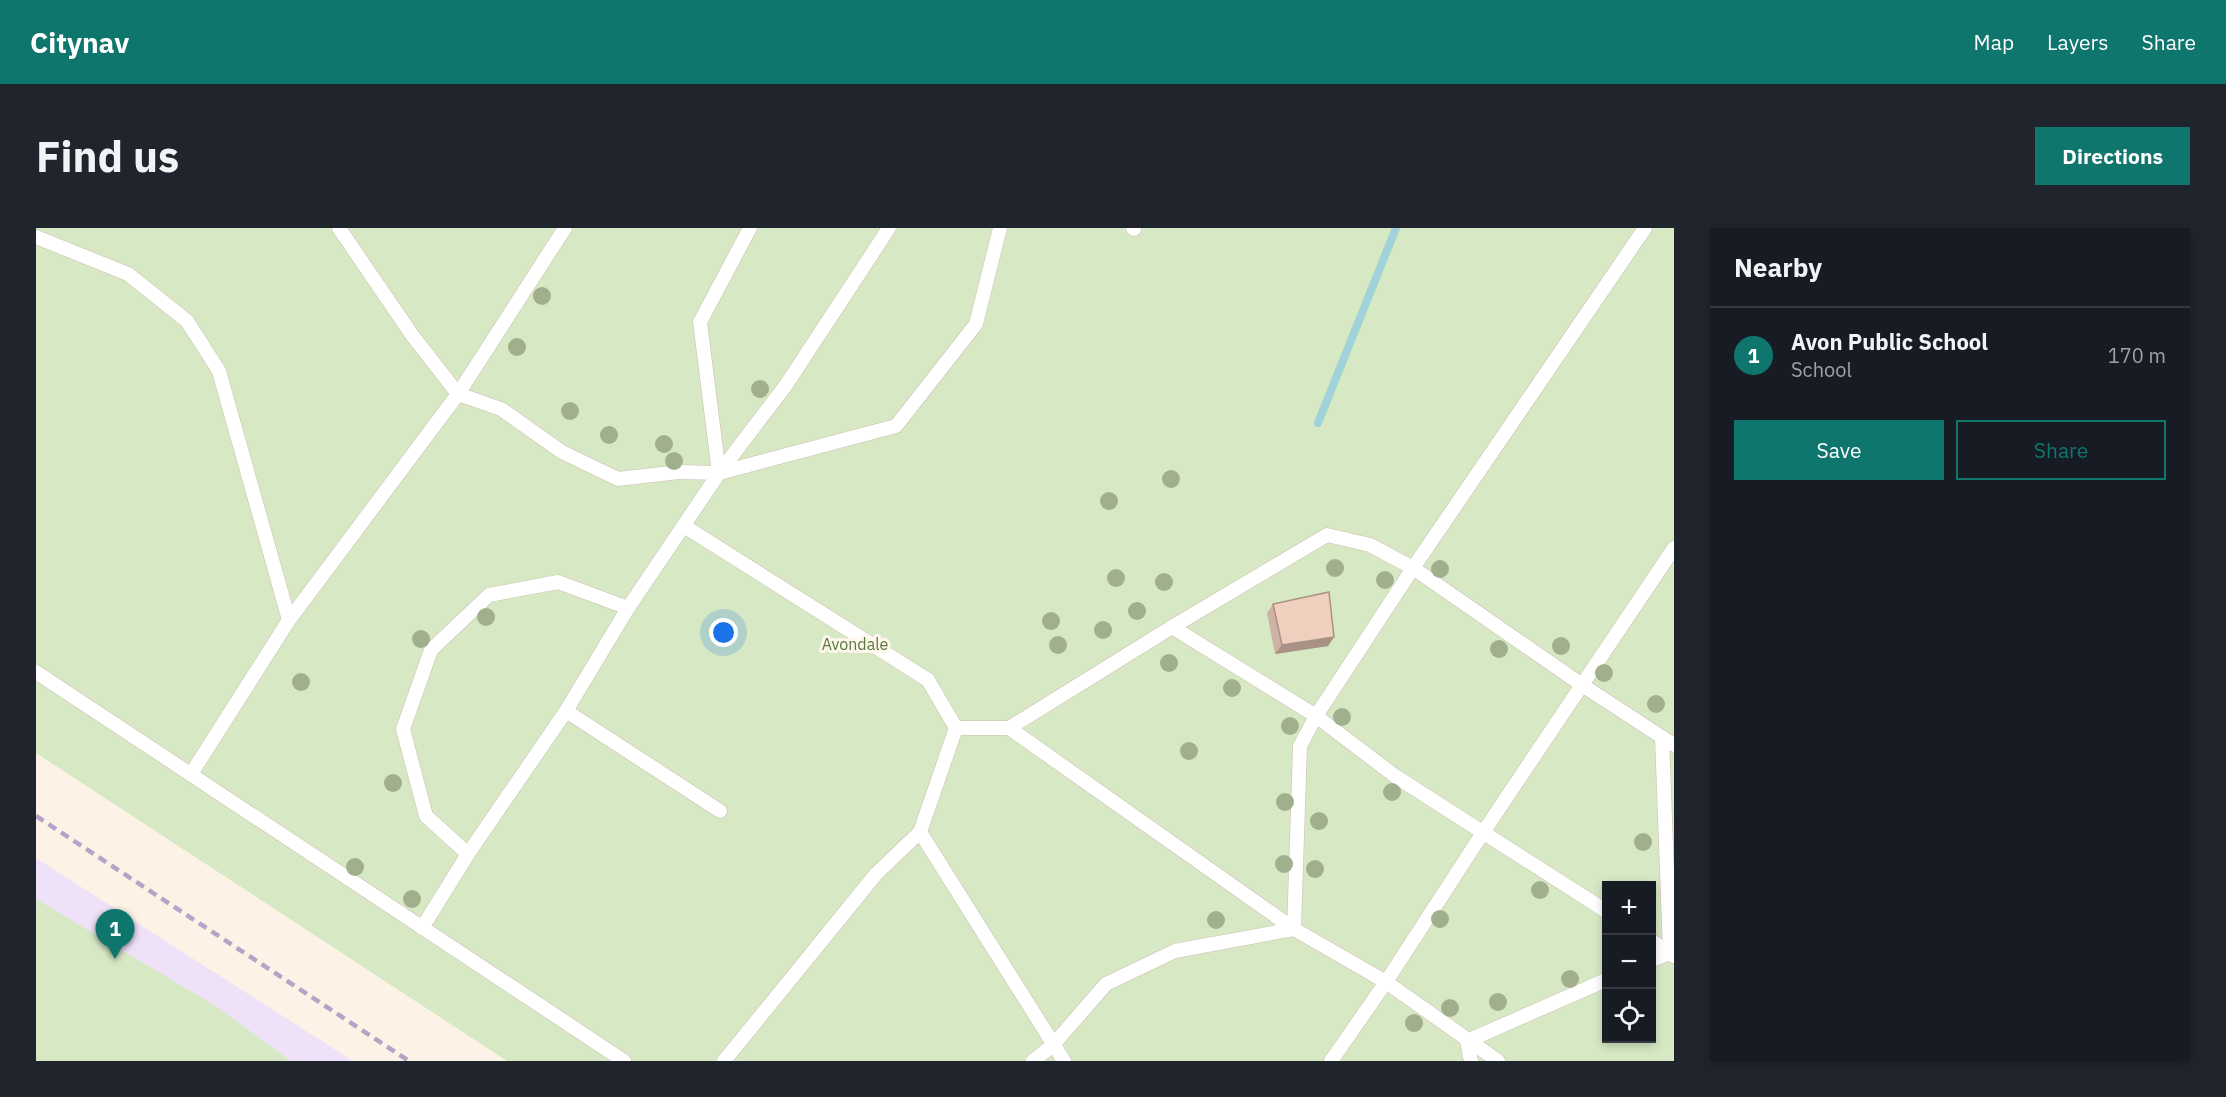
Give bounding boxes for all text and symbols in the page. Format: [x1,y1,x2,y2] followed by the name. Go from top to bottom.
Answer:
[30,24,129,61] text: Citynav
[1974,28,2014,56] text: Map
[2047,28,2109,56] text: Layers
[2142,28,2196,56] text: Share
[2035,127,2190,185] button: Directions
[36,129,179,184] text: Find us
[1734,250,1822,284] text: Nearby
[1791,327,1988,356] text: Avon Public School
[1748,342,1760,369] text: 1
[2108,342,2166,369] text: 170 m
[1791,356,1852,383] text: School
[1734,420,1944,480] button: Save
[1956,420,2166,480] button: Share
[709,618,738,647] your location
[822,634,889,654] park label: Avondale
[1602,881,1656,1043] map controls
[1602,881,1656,935] button: +
[96,910,134,959] pin: 1
[1602,935,1656,989] button: −
[1602,989,1656,1043] button: locate

